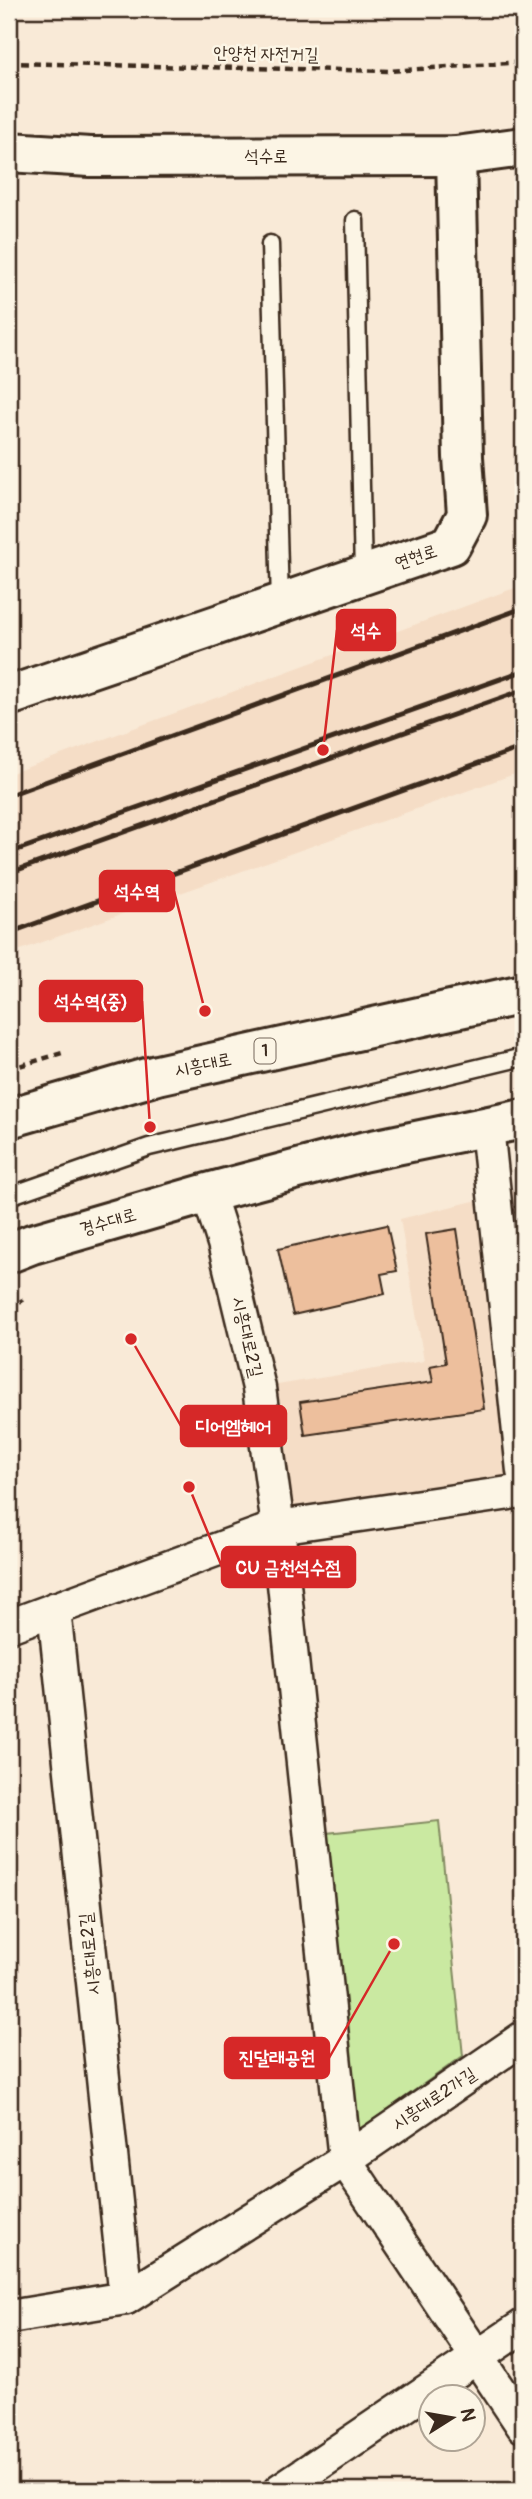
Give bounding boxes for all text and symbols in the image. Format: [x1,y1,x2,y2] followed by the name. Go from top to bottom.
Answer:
[213,42,319,66] street label: 안양천 자전거길
[244,145,288,168] street label: 석수로
[392,539,440,575] street label: 연현로
[337,610,395,650] callout: 석수
[350,619,381,643] text: 석수
[100,871,174,911] callout: 석수역
[113,880,160,904] text: 석수역
[40,981,142,1021] callout: 석수역(중)
[53,990,128,1014] text: 석수역(중)
[254,1038,276,1064] road number: 1
[172,1048,234,1082] street label: 시흥대로
[77,1203,139,1241] street label: 경수대로
[227,1294,268,1380] street label: 시흥대로2길
[181,1406,286,1446] callout: 디어엠헤어
[195,1415,271,1439] text: 디어엠헤어
[222,1547,355,1587] callout: CU 금천석수점
[236,1556,341,1580] text: CU 금천석수점
[74,1911,106,1996] street label: 시흥대로2길
[225,2038,329,2078] callout: 진달래공원
[239,2046,315,2070] text: 진달래공원
[387,2062,481,2136] street label: 시흥대로2가길
[416,2384,486,2454] north arrow
[455,2406,481,2424] text: N

